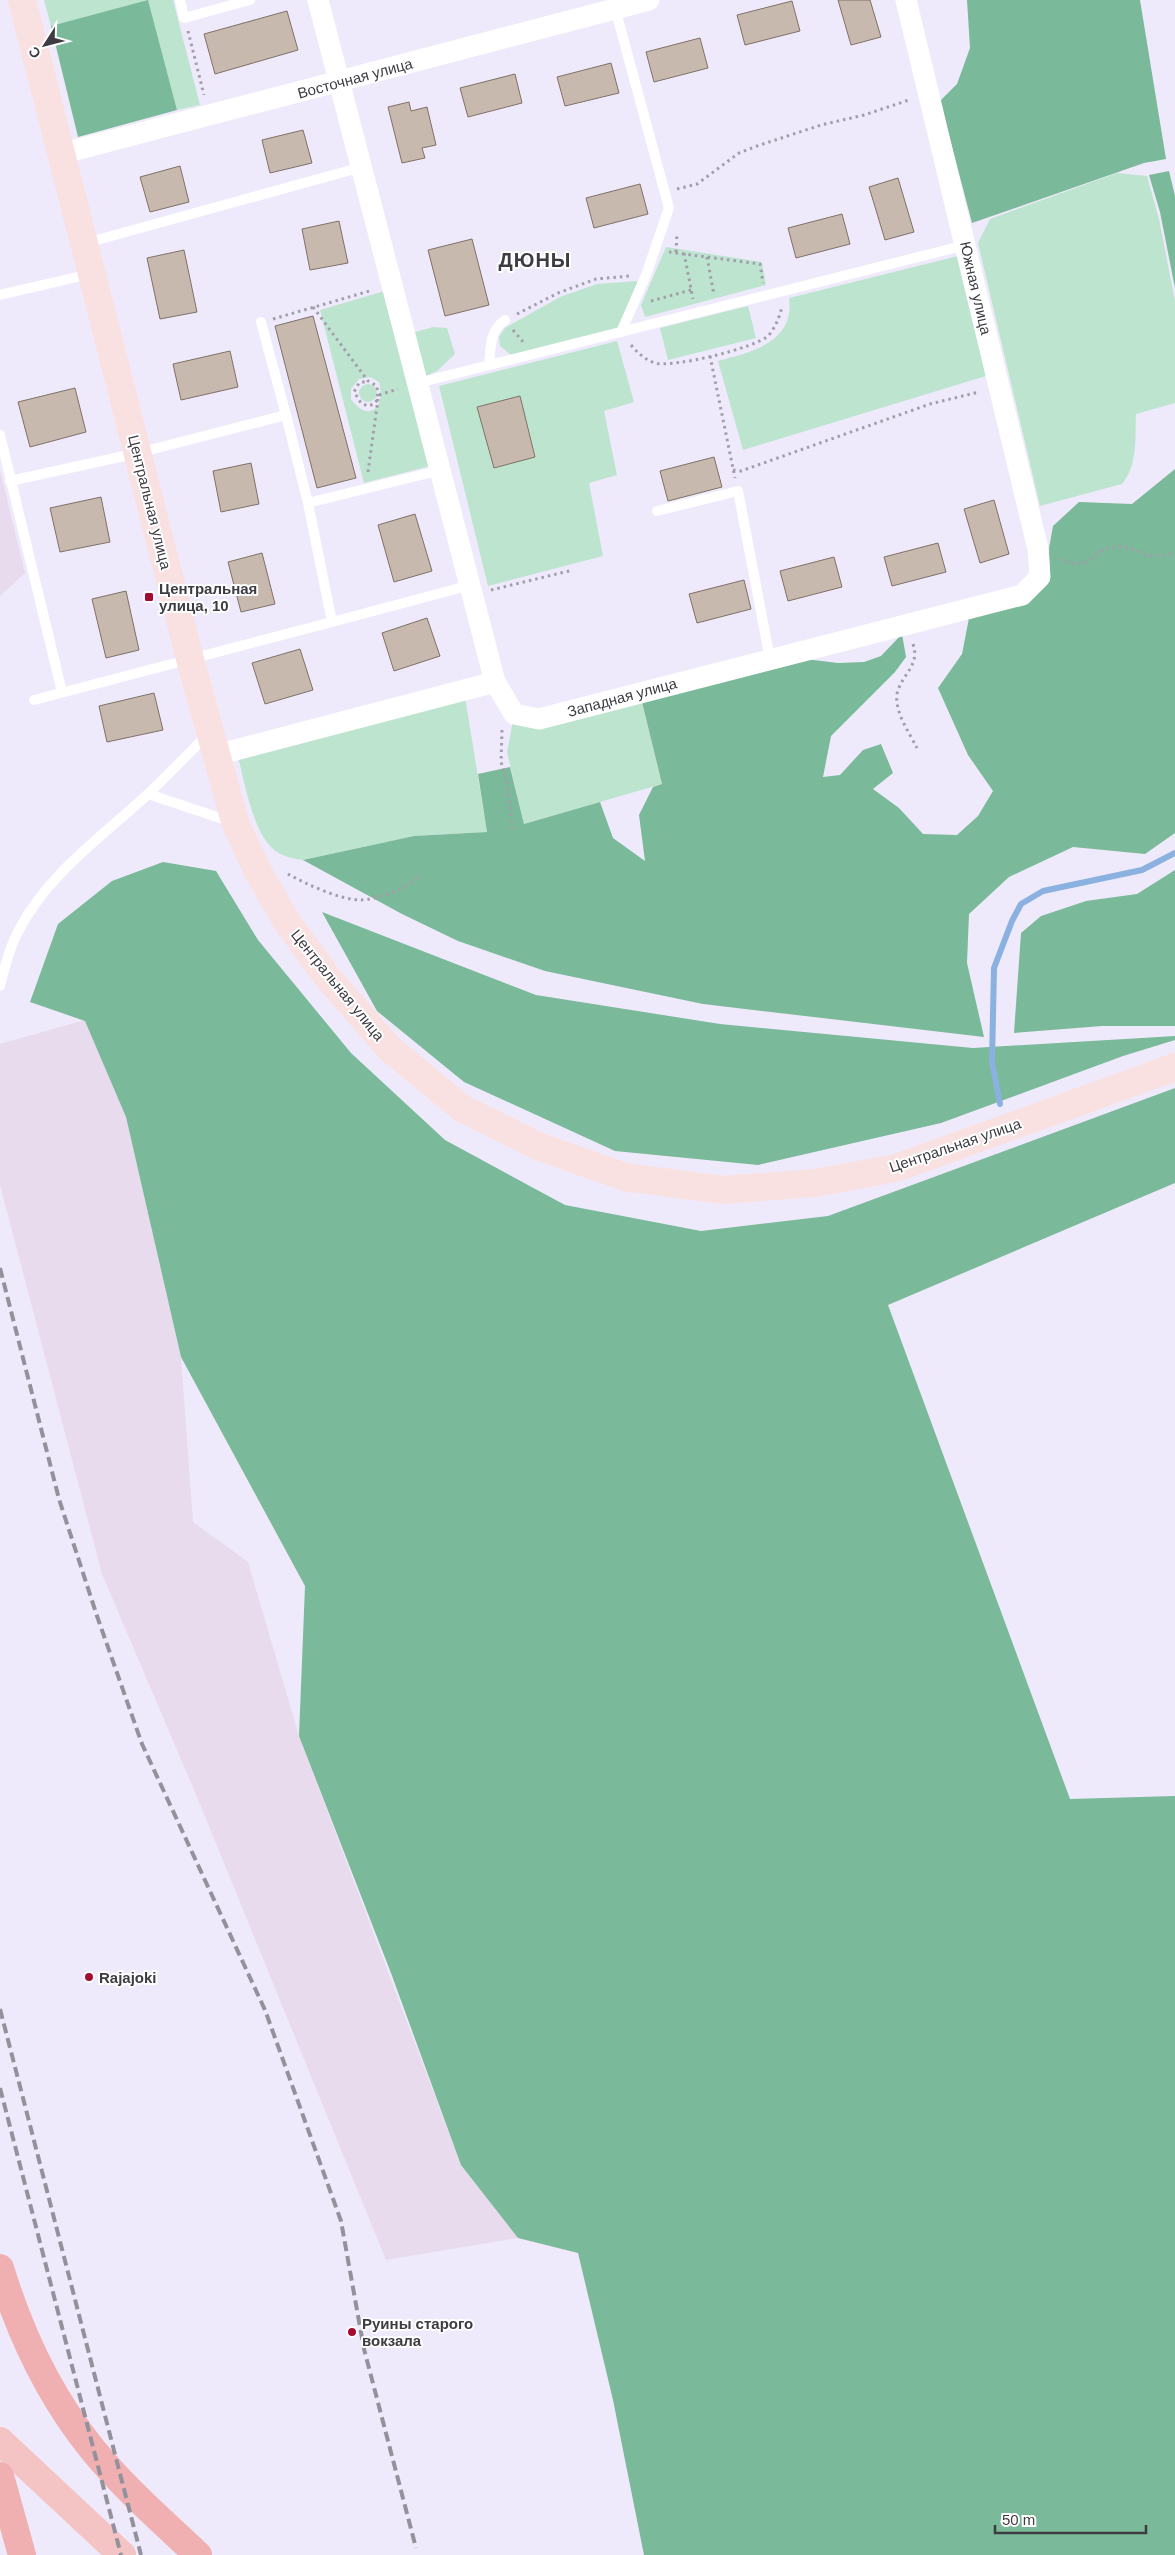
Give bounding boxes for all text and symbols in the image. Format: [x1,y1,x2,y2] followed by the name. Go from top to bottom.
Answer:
[20,20,70,70] north arrow
[25,44,44,61] text: С
[296,54,415,102] street label: Восточная улица
[957,240,995,337] street label: Южная улица
[499,249,571,271] district label: ДЮНЫ
[125,433,175,572] street label: Центральная улица
[159,580,257,614] place label: Центральная улица, 10
[143,591,155,603] marker: Центральная улица, 10
[565,674,679,720] street label: Западная улица
[288,926,388,1044] street label: Центральная улица
[887,1114,1024,1176] street label: Центральная улица
[99,1969,157,1986] place label: Rajajoki
[83,1971,95,1983] marker: Rajajoki
[362,2315,473,2349] place label: Руины старого вокзала
[346,2326,358,2338] marker: Руины старого вокзала
[995,2502,1146,2534] scale bar
[1002,2511,1035,2528] text: 50 m

